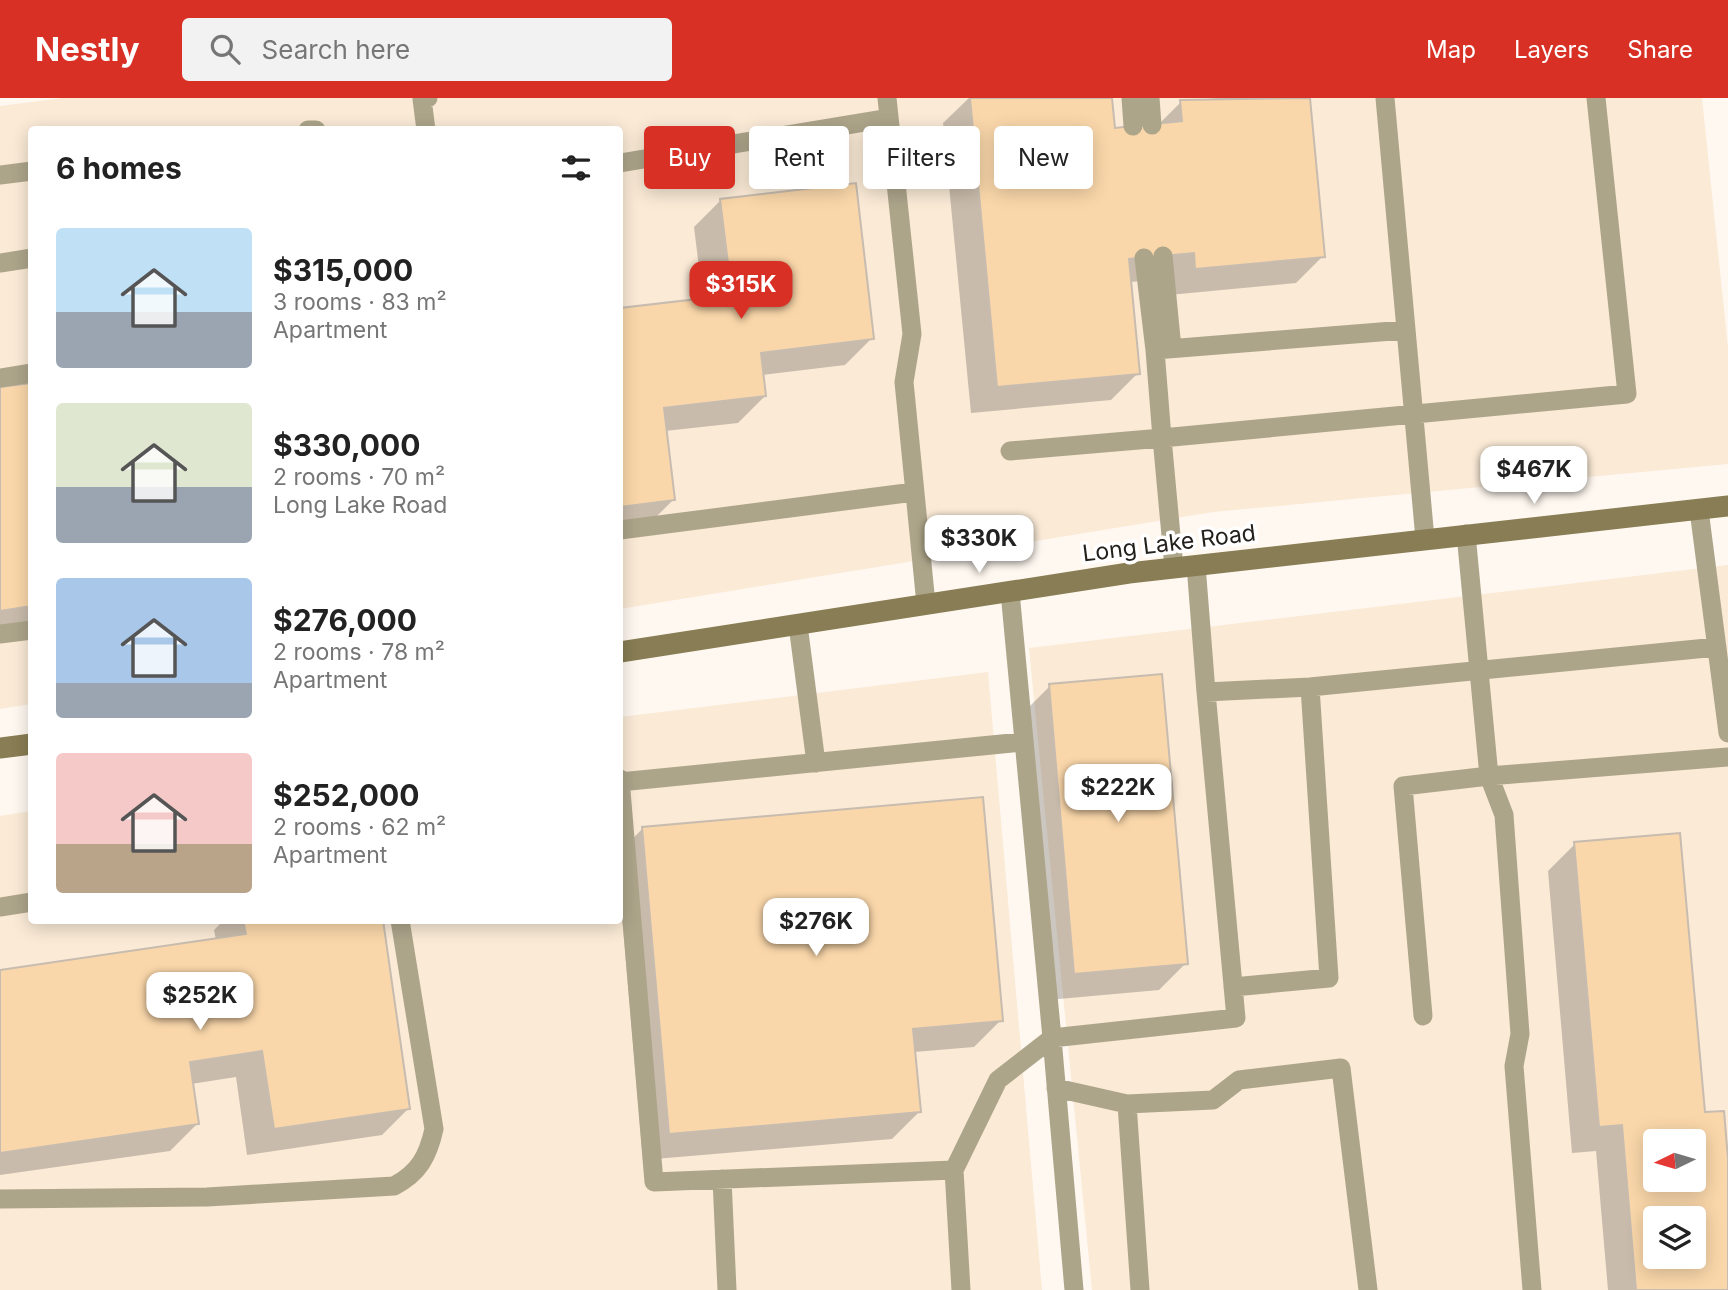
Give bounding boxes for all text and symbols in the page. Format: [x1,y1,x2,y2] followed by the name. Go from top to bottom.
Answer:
[182,18,672,81] search box
[35,29,140,69] text: Nestly
[206,30,244,68] icon: search
[262,34,410,65] text: Search here
[1426,35,1476,64] text: Map
[1514,35,1589,64] text: Layers
[1627,35,1693,64] text: Share
[644,126,735,189] chip: Buy
[749,126,849,189] chip: Rent
[863,126,980,189] chip: Filters
[994,126,1093,189] chip: New
[557,149,595,187] icon: filters
[56,150,182,186] text: 6 homes
[273,252,413,288] text: $315,000
[112,256,196,340] icon: home
[692,262,790,321] pin: $315K
[705,270,777,298] text: $315K
[273,288,447,316] text: 3 rooms · 83 m²
[273,316,387,344] text: Apartment
[273,427,421,463] text: $330,000
[112,431,196,515] icon: home
[1485,446,1583,506] pin: $467K
[1496,455,1572,483] text: $467K
[273,463,445,491] text: 2 rooms · 70 m²
[273,491,447,519] text: Long Lake Road
[930,516,1028,575] pin: $330K
[1081,518,1257,568] street label: Long Lake Road
[941,524,1017,552] text: $330K
[273,602,417,638] text: $276,000
[112,606,196,690] icon: home
[273,638,445,666] text: 2 rooms · 78 m²
[273,666,387,694] text: Apartment
[1069,764,1167,824] pin: $222K
[1080,773,1156,801] text: $222K
[273,777,419,813] text: $252,000
[112,781,196,865] icon: home
[273,813,446,841] text: 2 rooms · 62 m²
[273,841,387,869] text: Apartment
[767,898,865,958] pin: $276K
[779,907,853,935] text: $276K
[151,972,249,1032] pin: $252K
[162,981,238,1009] text: $252K
[1643,1129,1706,1192] north arrow
[1643,1129,1706,1269] map controls
[1643,1206,1706,1269] button: layers

